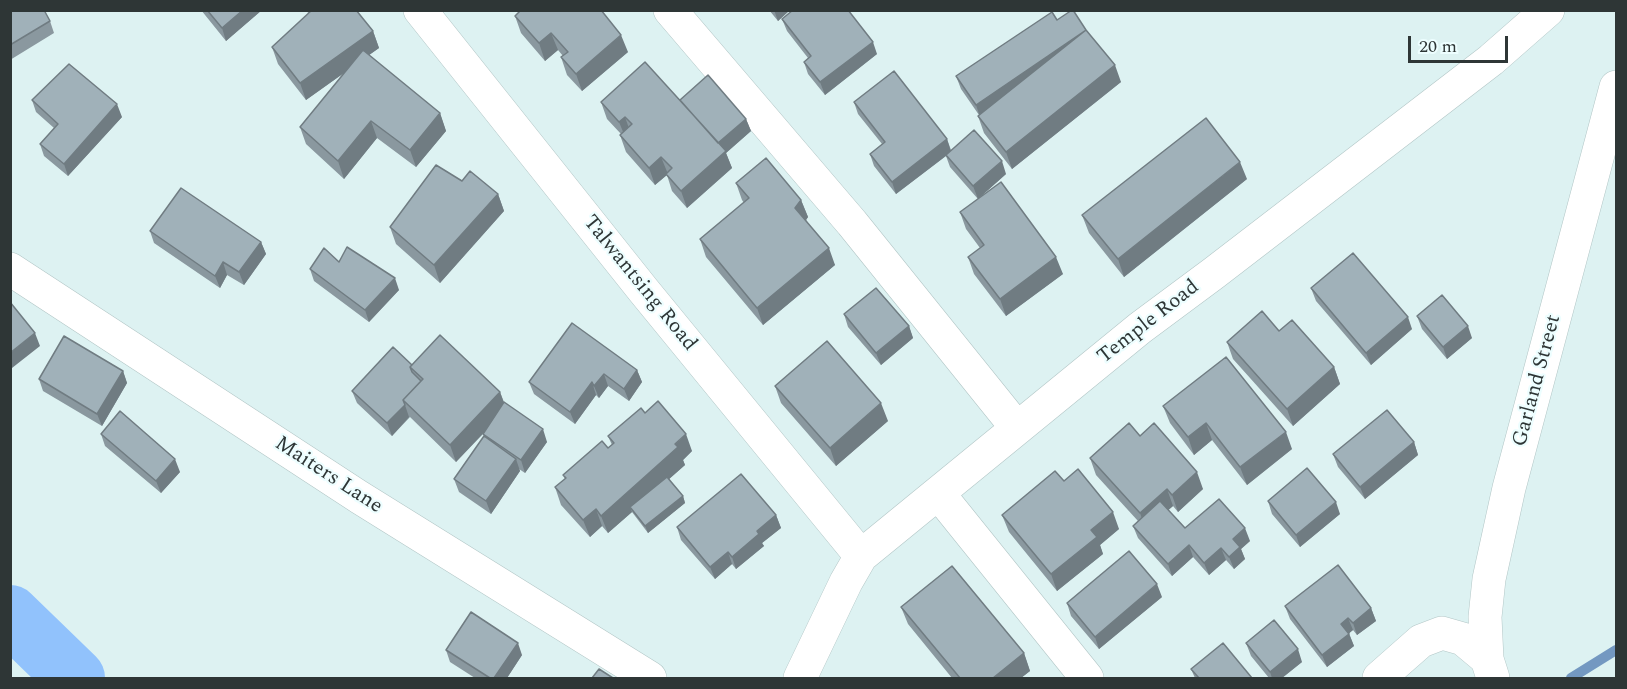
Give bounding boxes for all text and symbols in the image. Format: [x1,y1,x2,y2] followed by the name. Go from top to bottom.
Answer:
[1411,24,1512,62] scale bar
[1419,33,1457,60] text: 20 m
[577,211,701,357] street label: Talwantsing Road
[1093,275,1205,371] street label: Temple Road
[1508,312,1568,450] street label: Garland Street
[269,432,387,520] street label: Maiters Lane

